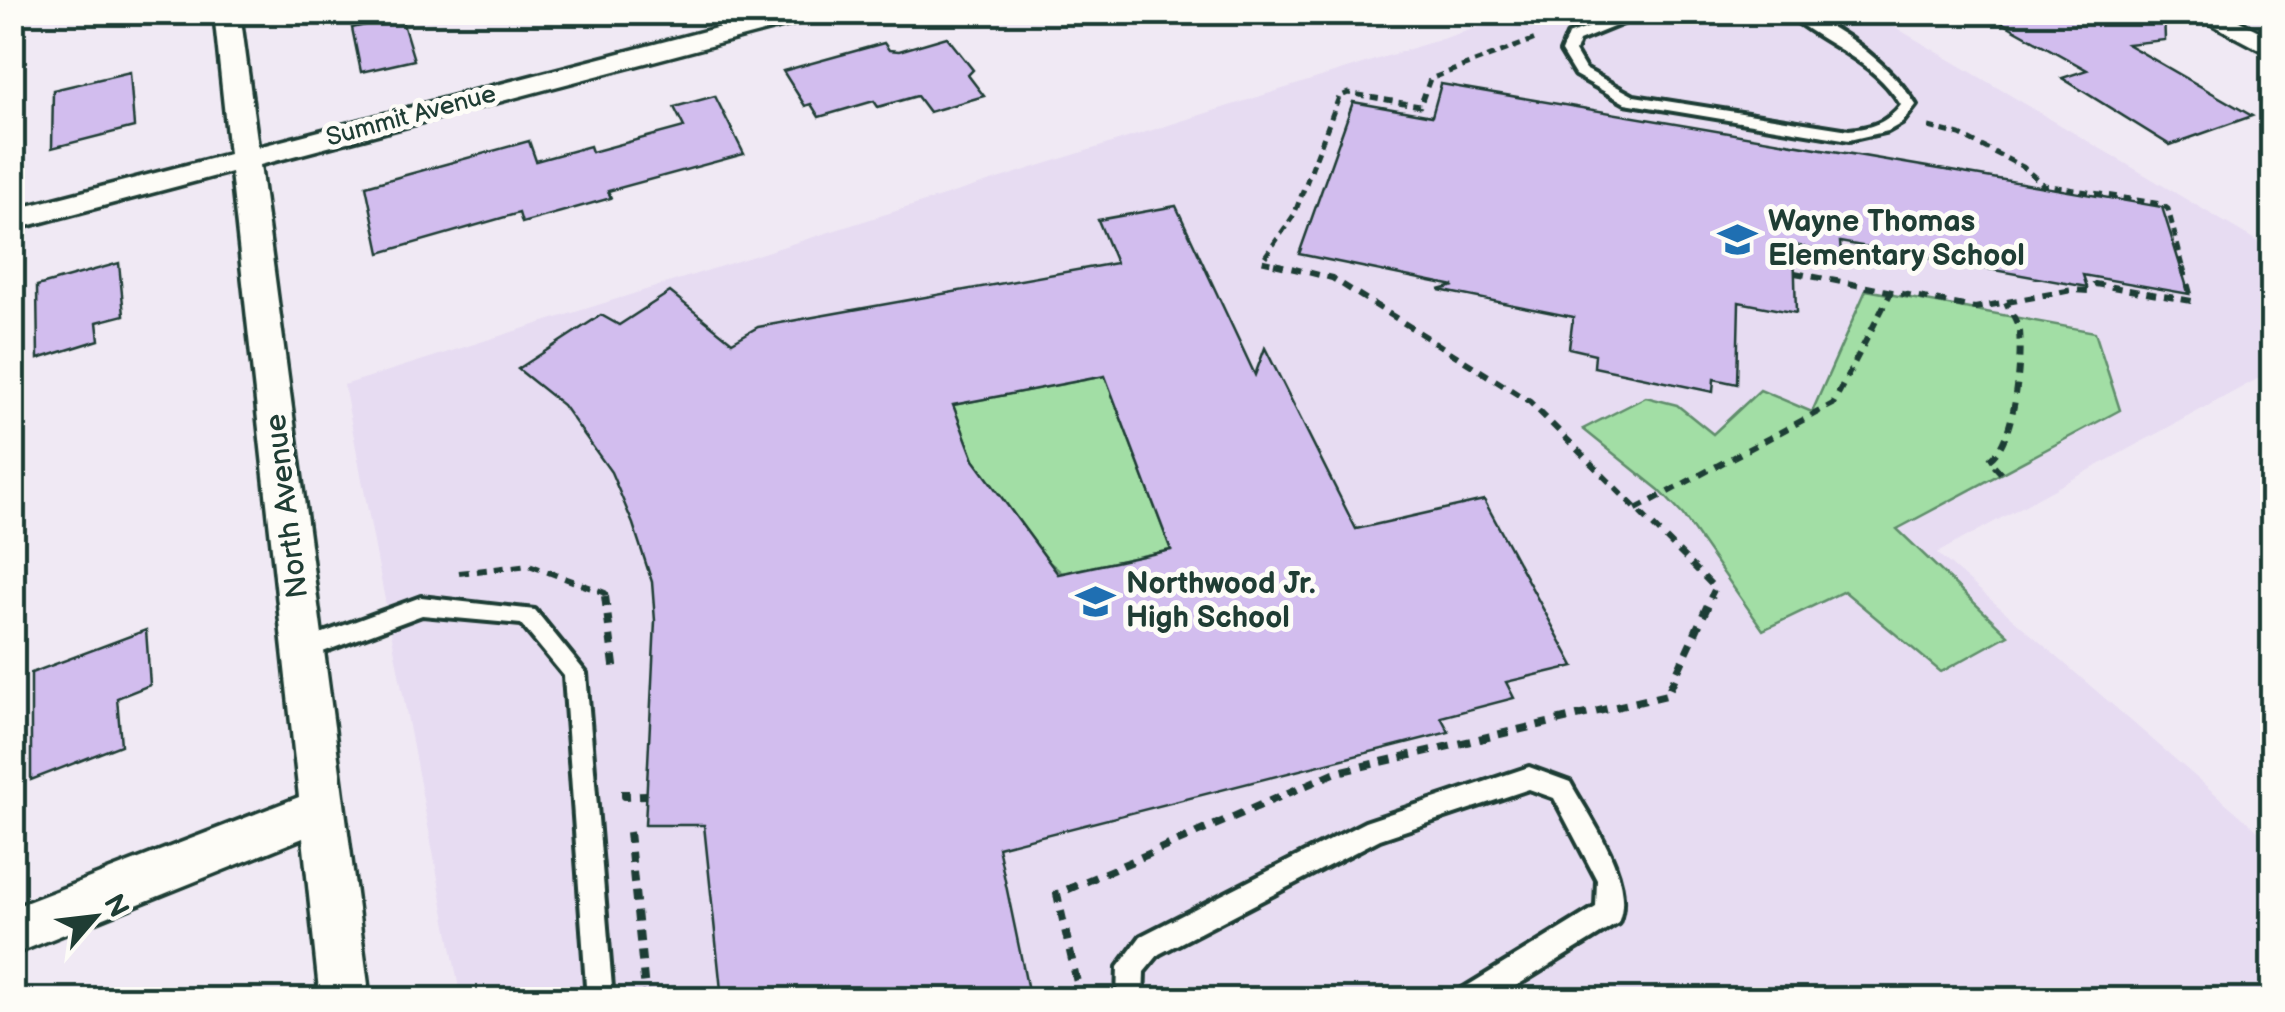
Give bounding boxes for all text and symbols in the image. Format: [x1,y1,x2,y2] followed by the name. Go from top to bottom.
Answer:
[323,78,499,154] street label: Summit Avenue
[1768,204,2025,274] place label: Wayne Thomas Elementary School
[1717,218,1759,260] school or university icon: Wayne Thomas Elementary School
[258,412,316,600] street label: North Avenue
[1126,566,1316,636] place label: Northwood Jr. High School
[1075,580,1117,622] school or university icon: Northwood Jr. High School
[45,867,145,967] north arrow
[96,889,135,923] text: N

